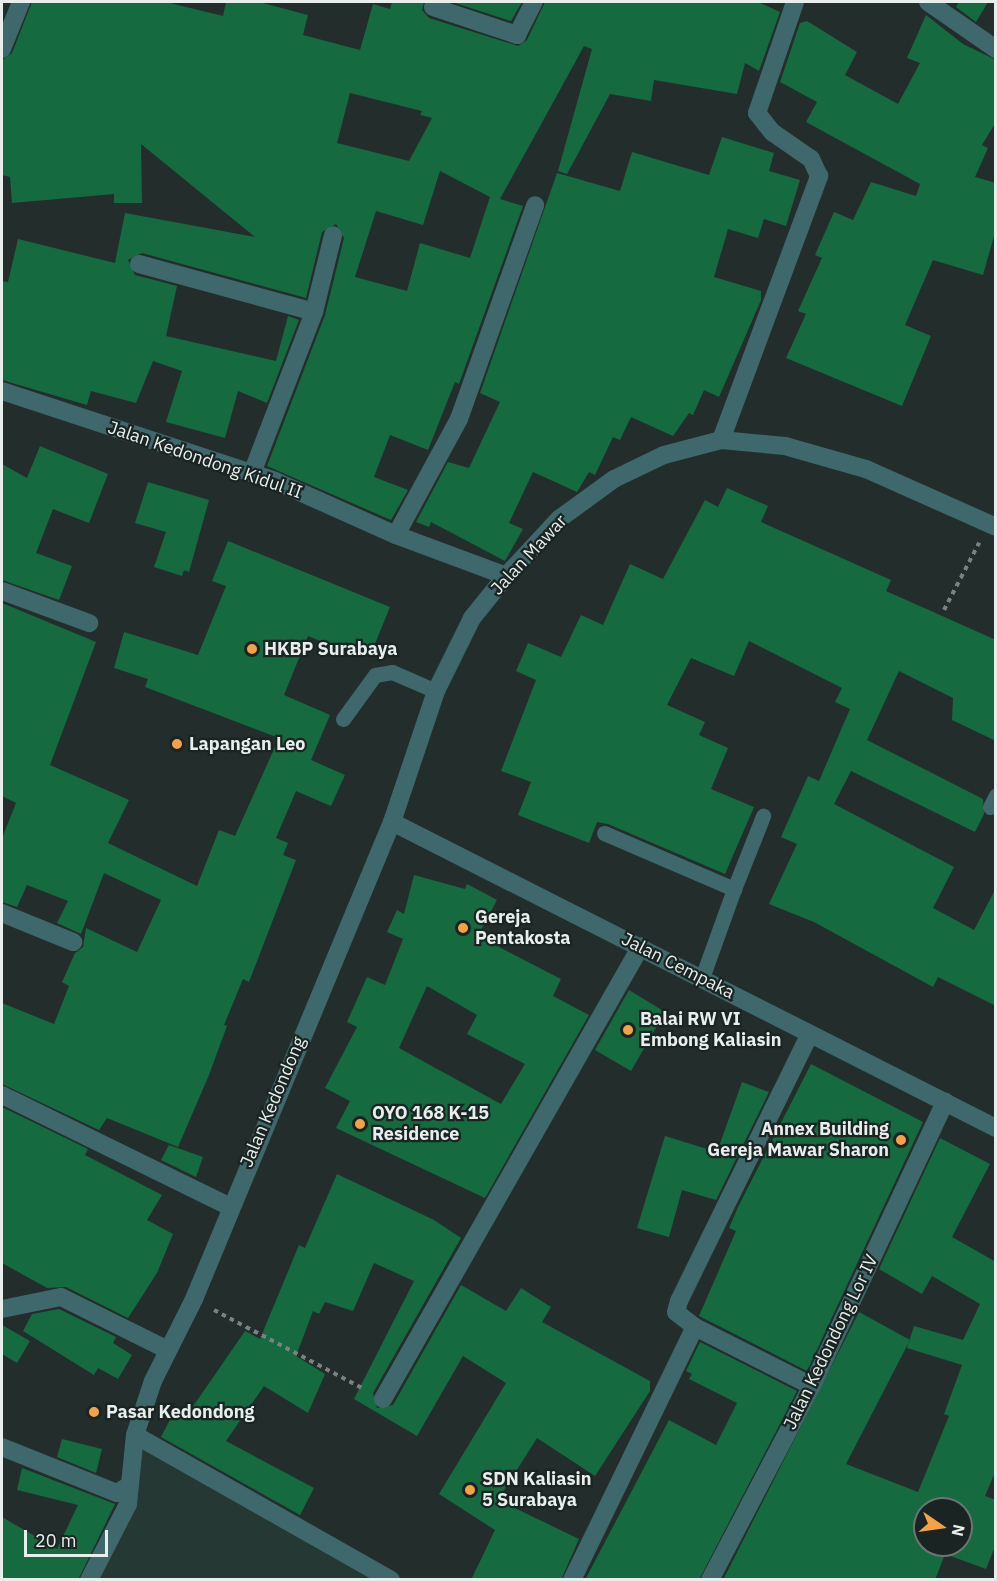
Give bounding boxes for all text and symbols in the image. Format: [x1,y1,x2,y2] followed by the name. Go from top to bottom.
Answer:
[105,417,305,503] street label: Jalan Kedondong Kidul II
[486,510,572,600] street label: Jalan Mawar
[264,638,397,660] place label: HKBP Surabaya
[245,642,259,656] marker: HKBP Surabaya
[189,733,306,755] place label: Lapangan Leo
[170,737,184,751] marker: Lapangan Leo
[475,907,571,950] place label: Gereja Pentakosta
[456,921,470,935] marker: Gereja Pentakosta
[618,928,738,1004] street label: Jalan Cempaka
[640,1009,781,1052] place label: Balai RW VI Embong Kaliasin
[621,1023,635,1037] marker: Balai RW VI Embong Kaliasin
[236,1034,310,1170] street label: Jalan Kedondong
[372,1103,489,1146] place label: OYO 168 K-15 Residence
[353,1117,367,1131] marker: OYO 168 K-15 Residence
[707,1119,889,1162] place label: Annex Building Gereja Mawar Sharon
[894,1133,908,1147] marker: Annex Building Gereja Mawar Sharon
[779,1251,883,1433] street label: Jalan Kedondong Lor IV
[106,1401,254,1423] place label: Pasar Kedondong
[87,1405,101,1419] marker: Pasar Kedondong
[482,1469,591,1512] place label: SDN Kaliasin 5 Surabaya
[463,1483,477,1497] marker: SDN Kaliasin 5 Surabaya
[913,1497,973,1557] north arrow
[27,1518,111,1556] scale bar
[948,1523,970,1538] text: N
[35,1529,77,1552] text: 20 m

